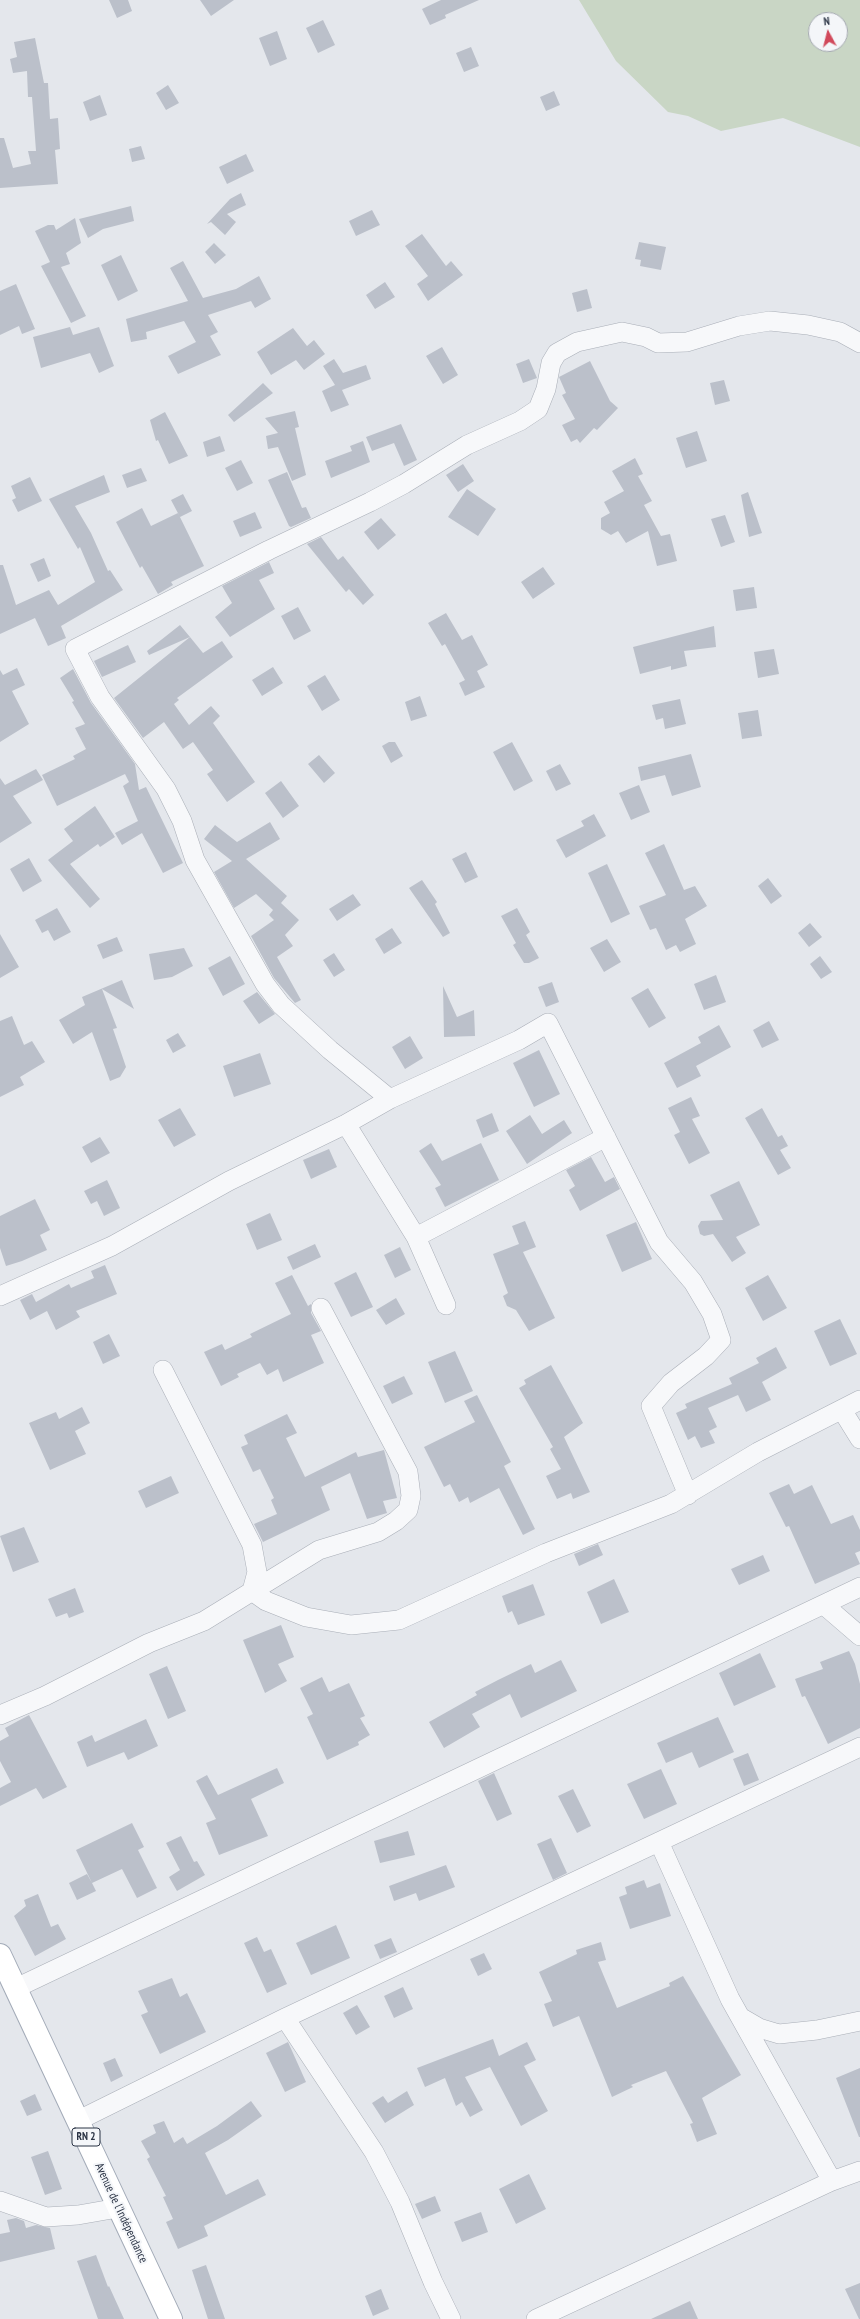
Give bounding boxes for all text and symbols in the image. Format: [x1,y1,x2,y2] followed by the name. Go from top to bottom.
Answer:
[808,12,848,52] north arrow
[823,14,830,28] text: N
[72,2128,100,2146] road number: RN 2
[92,2161,150,2265] street label: Avenue de l'Indépendance

